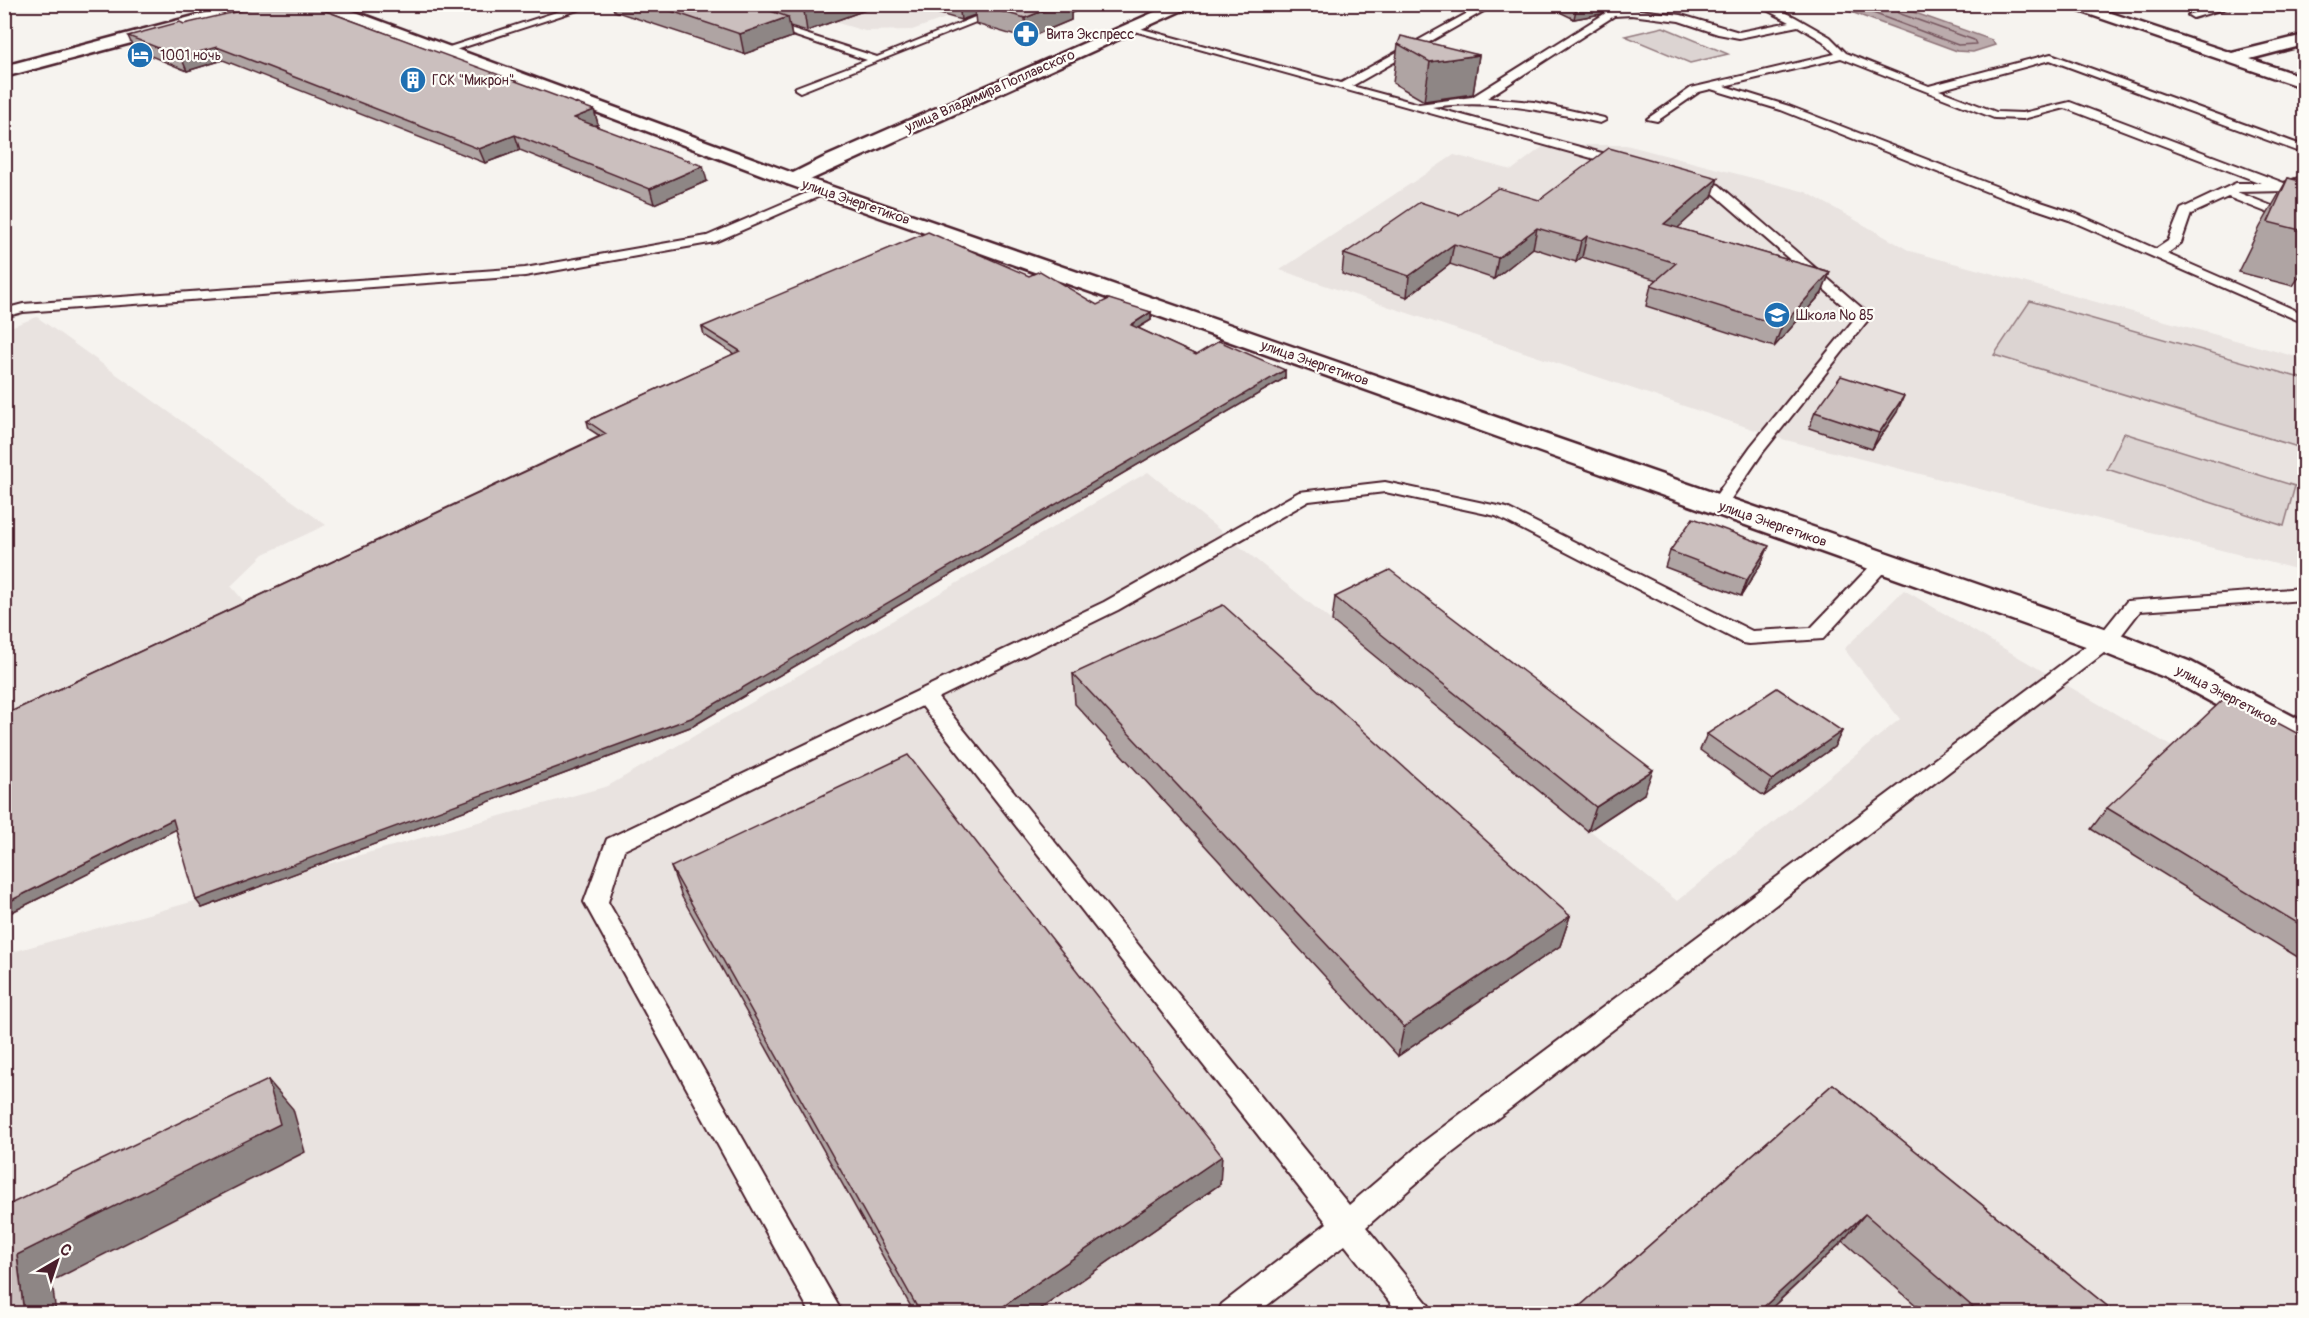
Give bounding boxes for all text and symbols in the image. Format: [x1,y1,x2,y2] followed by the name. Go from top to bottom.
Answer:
[1011,19,1041,49] pharmacy icon: Вита Экспресс
[1046,26,1134,43] place label: Вита Экспресс
[125,40,155,70] hotel icon: 1001 ночь
[902,46,1078,137] street label: улица Владимира Поплавского
[160,47,221,64] place label: 1001 ночь
[398,65,428,95] building icon: ГСК "Микрон"
[432,72,514,89] place label: ГСК "Микрон"
[799,175,912,229] street label: улица Энергетиков
[1762,300,1792,330] school or university icon: Школа № 85
[1796,307,1874,324] place label: Школа № 85
[1258,336,1371,390] street label: улица Энергетиков
[1716,497,1829,551] street label: улица Энергетиков
[2172,661,2281,730] street label: улица Энергетиков
[27,1231,87,1291] north arrow
[56,1239,76,1261] text: С

